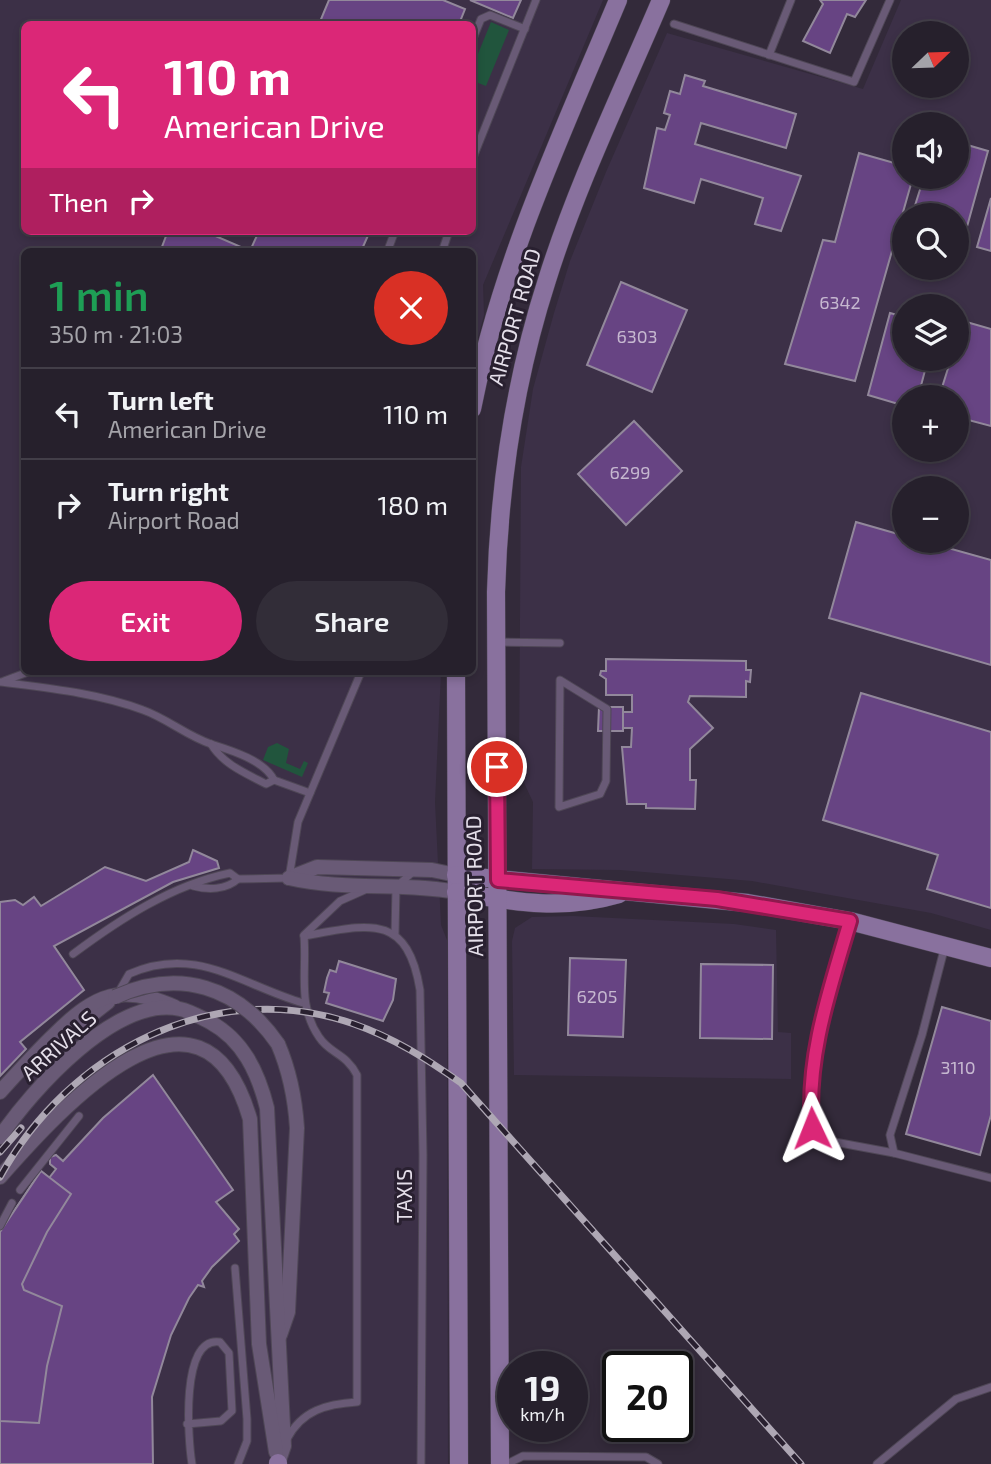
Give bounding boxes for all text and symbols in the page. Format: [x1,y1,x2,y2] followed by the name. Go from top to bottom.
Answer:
[892,21,970,98] north arrow
[892,21,969,553] map controls
[164,46,291,105] text: 110 m
[49,49,140,140] icon: left
[164,106,385,144] text: American Drive
[892,112,969,189] button: sound
[122,182,160,220] icon: right
[49,186,108,217] text: Then
[892,203,969,280] button: search
[482,245,545,388] street label: AIRPORT ROAD
[49,269,149,319] text: 1 min
[374,271,448,345] button: close
[819,291,861,313] house number: 6342
[892,294,969,371] button: layers
[49,320,183,348] text: 350 m · 21:03
[616,325,658,347] house number: 6303
[108,384,214,415] text: Turn left
[892,385,969,462] button: +
[49,395,87,433] icon: left
[383,398,448,429] text: 110 m
[108,415,267,443] text: American Drive
[609,461,651,483] house number: 6299
[108,475,229,506] text: Turn right
[892,476,969,553] button: −
[49,486,87,524] icon: right
[378,489,448,520] text: 180 m
[108,506,240,534] text: Airport Road
[49,581,242,661] button: Exit
[256,581,448,661] button: Share
[467,737,527,797] pin
[478,748,516,786] icon: arrive
[460,815,487,957] street label: AIRPORT ROAD
[577,985,617,1007] house number: 6205
[15,1005,101,1085] street label: ARRIVALS
[940,1056,976,1078] house number: 3110
[775,1091,849,1165] position arrow
[391,1169,416,1223] street label: TAXIS
[602,1351,693,1442] speed limit sign: 20
[525,1366,560,1408] text: 19
[520,1403,565,1425] text: km/h

